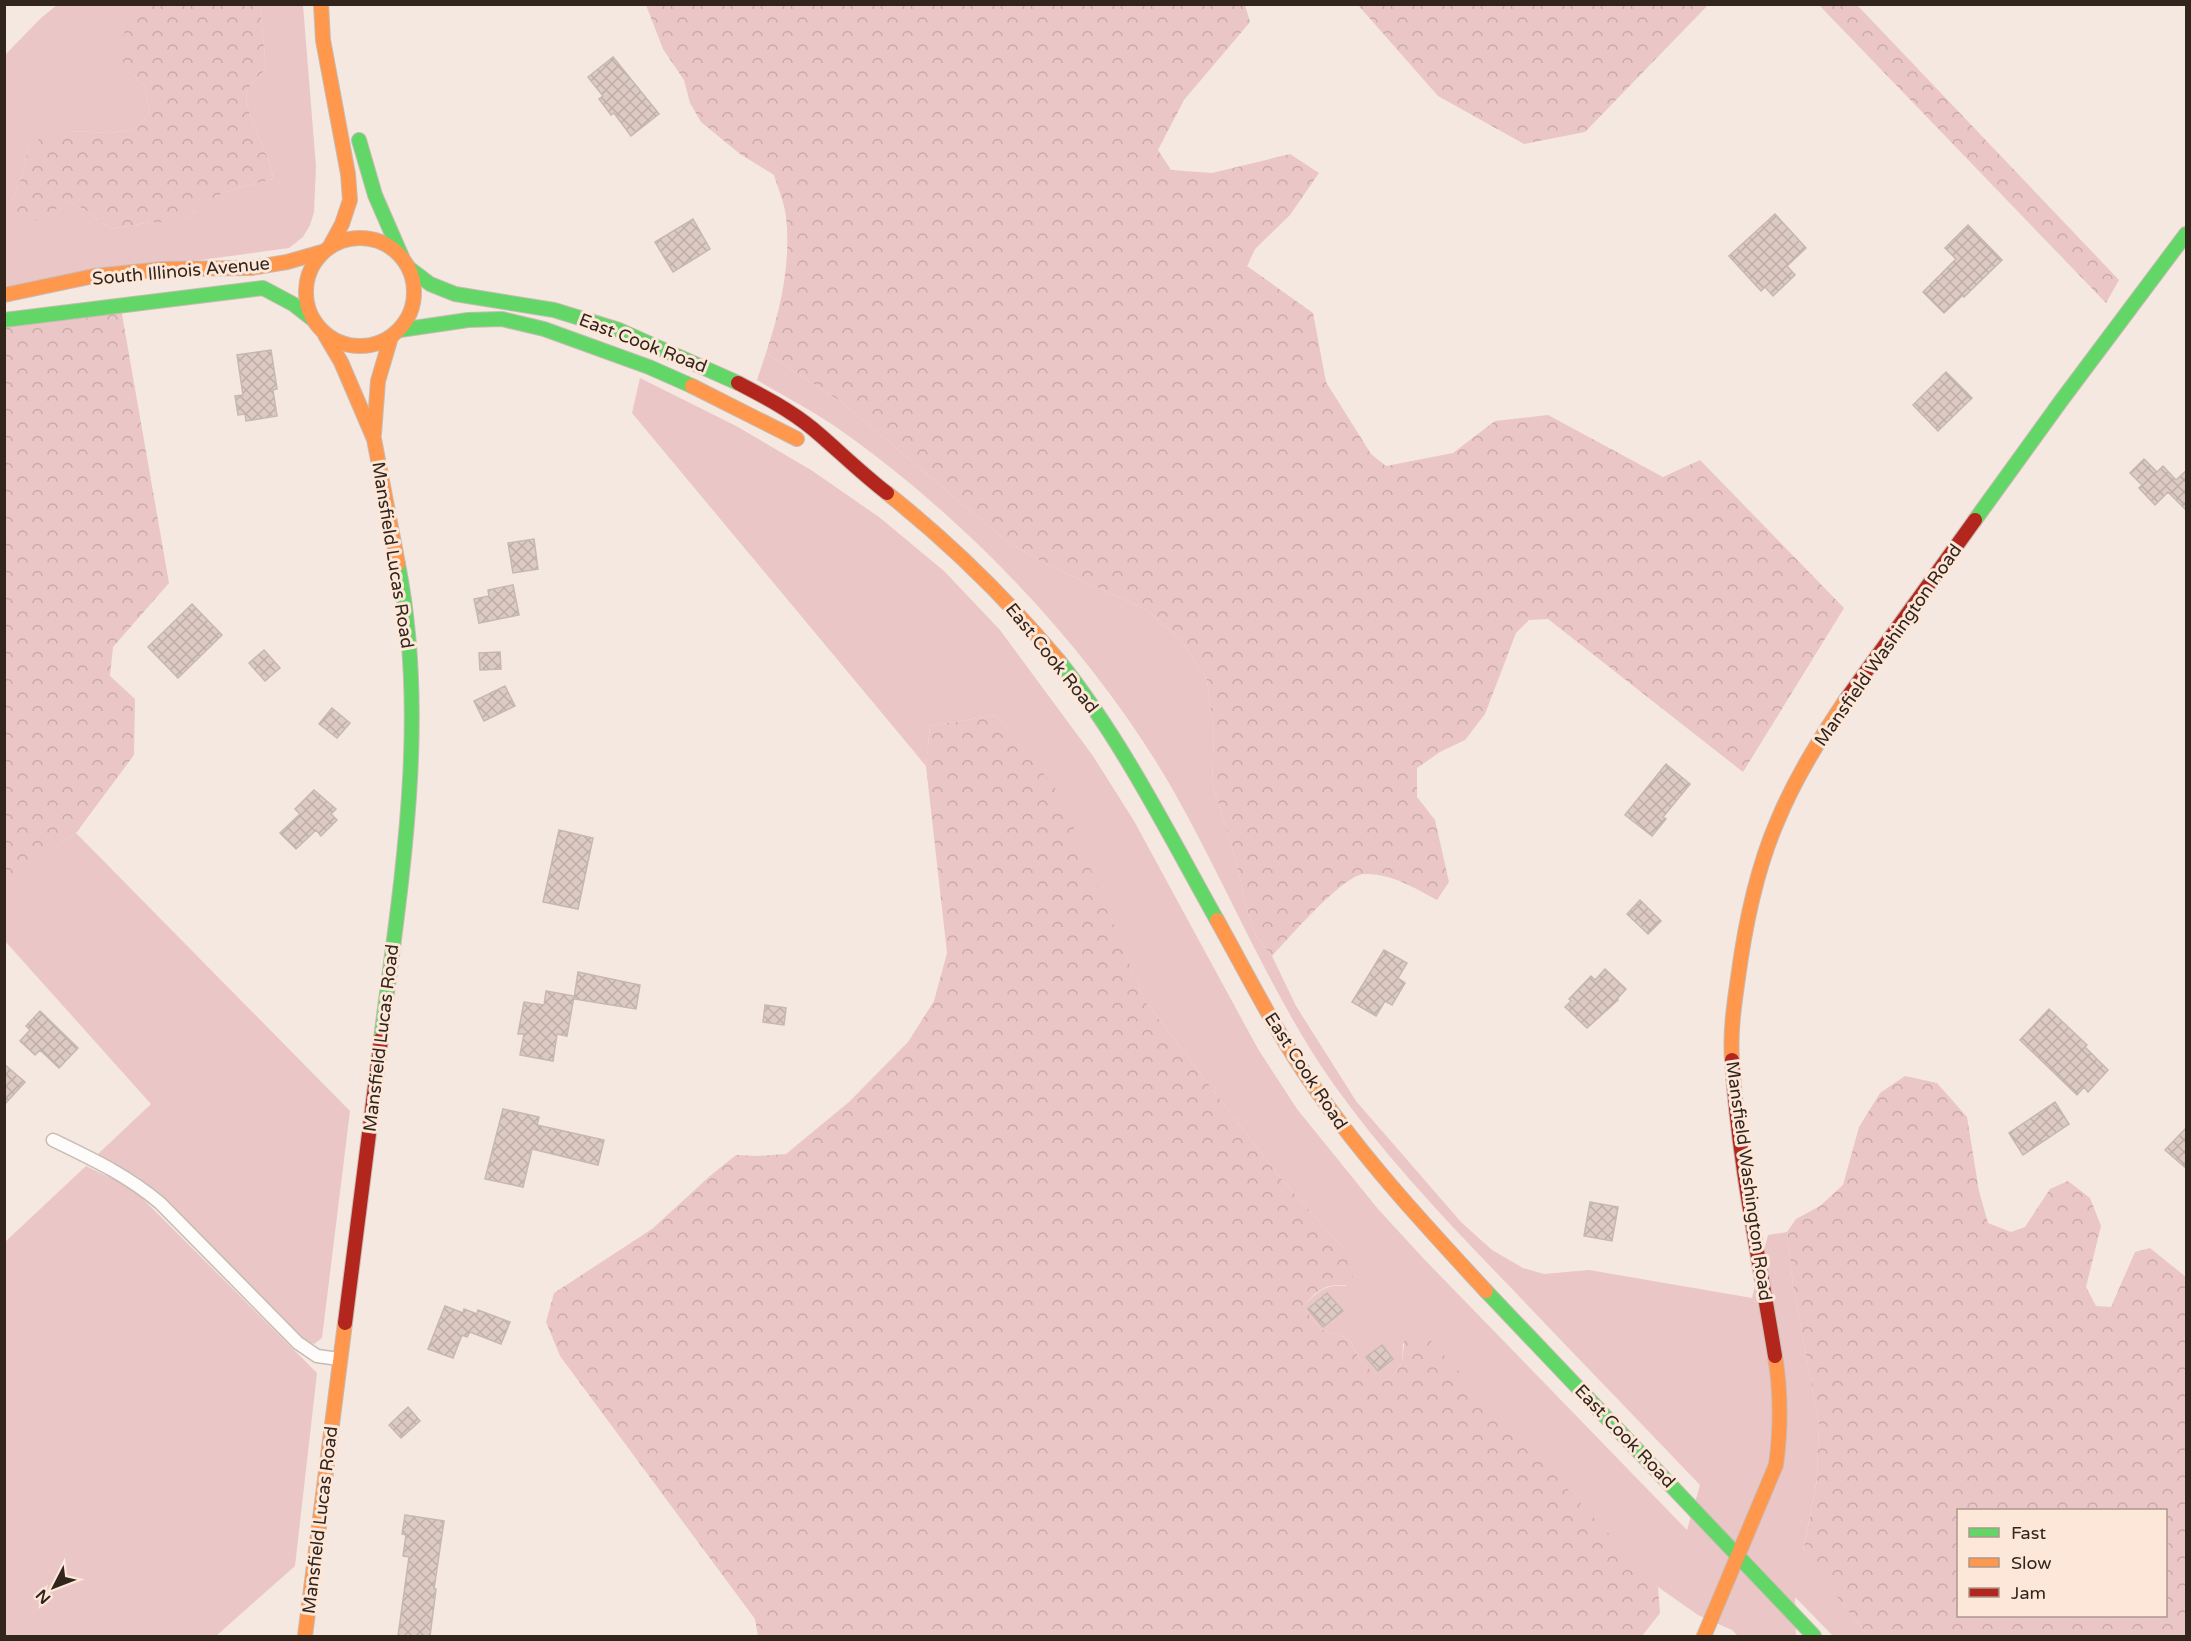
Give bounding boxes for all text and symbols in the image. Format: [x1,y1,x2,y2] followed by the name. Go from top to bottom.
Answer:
[91,252,271,290] street label: South Illinois Avenue
[576,308,710,378] street label: East Cook Road
[367,460,419,650] street label: Mansfield Lucas Road
[1810,540,1966,750] street label: Mansfield Washington Road
[1001,598,1103,718] street label: East Cook Road
[359,943,403,1133] street label: Mansfield Lucas Road
[1260,1008,1352,1134] street label: East Cook Road
[1721,1060,1777,1302] street label: Mansfield Washington Road
[1570,1380,1680,1492] street label: East Cook Road
[298,1425,342,1615] street label: Mansfield Lucas Road
[1957,1509,2167,1617] legend
[2011,1522,2046,1544] text: Fast
[2011,1552,2052,1574] text: Slow
[24,1557,84,1617] north arrow
[2011,1582,2046,1604] text: Jam
[32,1585,55,1608] text: N

